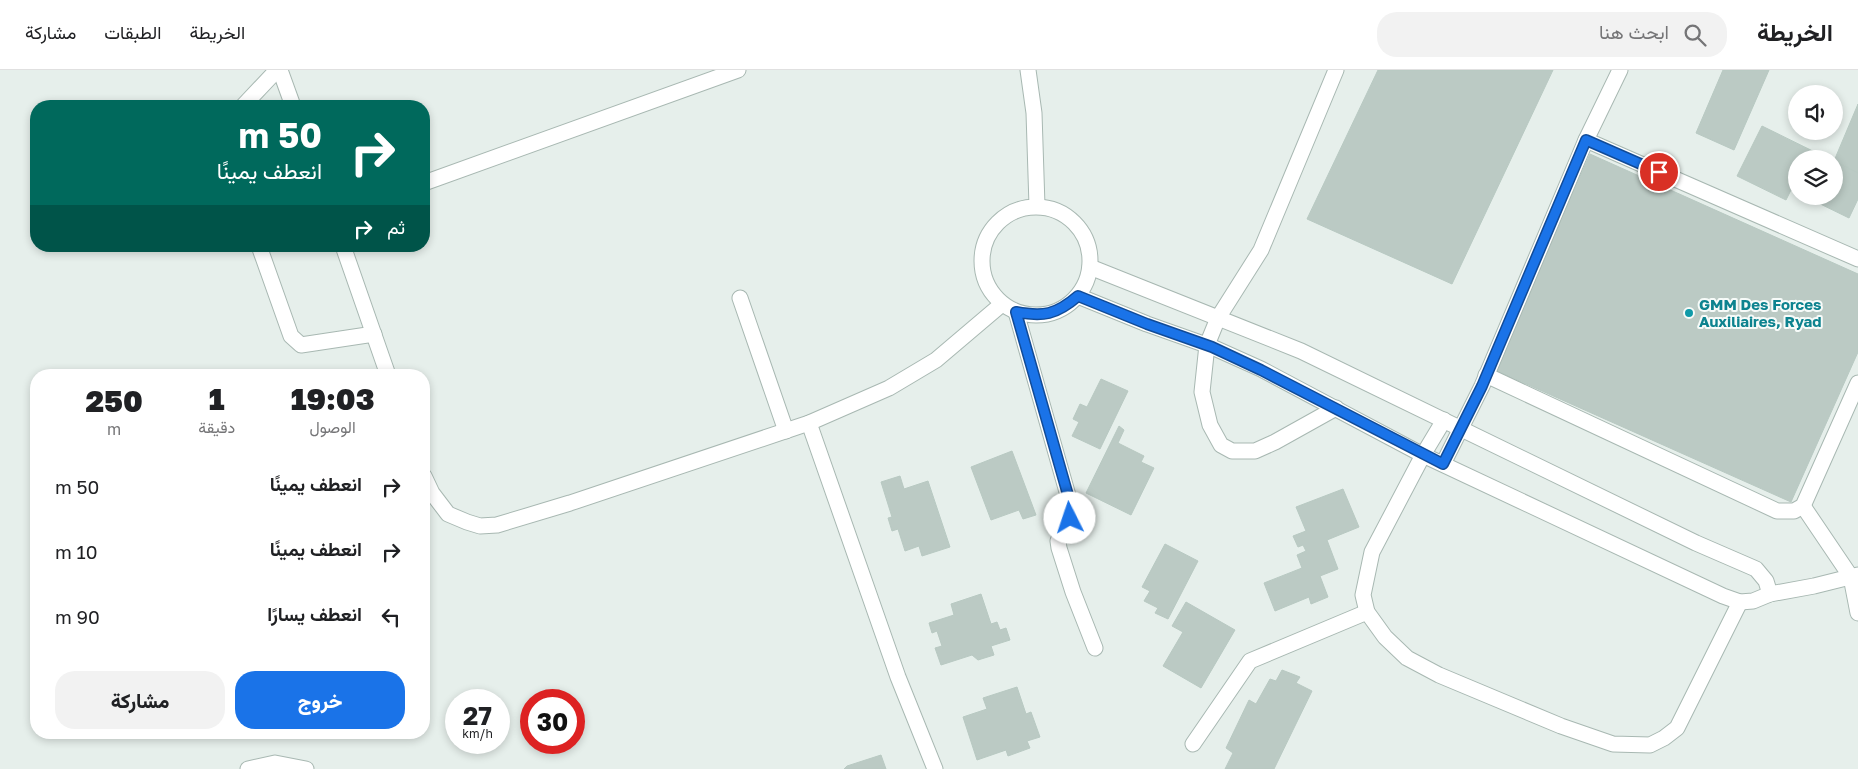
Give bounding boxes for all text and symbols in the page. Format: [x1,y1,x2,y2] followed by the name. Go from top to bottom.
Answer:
[1377,12,1727,57] search box
[1757,17,1833,46] text: الخريطة
[1599,20,1669,43] text: ابحث هنا
[25,21,76,43] text: مشاركة
[104,21,161,43] text: الطبقات
[189,21,245,43] text: الخريطة
[1681,21,1709,49] icon: search
[1788,85,1843,205] map controls
[1788,85,1843,140] button: sound
[238,114,322,156] text: 50 m
[340,120,405,185] icon: right
[1788,150,1843,205] button: layers
[1638,151,1680,193] pin
[217,157,322,184] text: انعطف يمينًا
[1645,158,1673,186] icon: arrive
[349,215,377,243] icon: right
[387,215,405,238] text: ثم
[1699,295,1821,330] place label: GMM Des Forces Auxiliaires, Ryad
[1683,307,1695,319] marker: GMM Des Forces Auxiliaires, Ryad
[209,381,225,417] text: 1
[291,381,375,417] text: 19:03
[85,383,143,419] text: 250
[198,417,235,437] text: دقيقة
[310,417,356,437] text: الوصول
[107,419,121,439] text: m
[270,472,362,495] text: انعطف يمينًا
[377,473,405,501] icon: right
[55,475,99,498] text: 50 m
[1043,491,1095,543] position arrow
[270,537,362,560] text: انعطف يمينًا
[377,538,405,566] icon: right
[55,540,98,563] text: 10 m
[267,602,362,625] text: انعطف يسارًا
[377,603,405,631] icon: left
[55,605,100,628] text: 90 m
[55,671,225,729] button: مشاركة
[235,671,405,729] button: خروج
[520,689,585,754] speed limit sign: 30
[463,700,492,731] text: 27
[462,726,493,741] text: km/h

